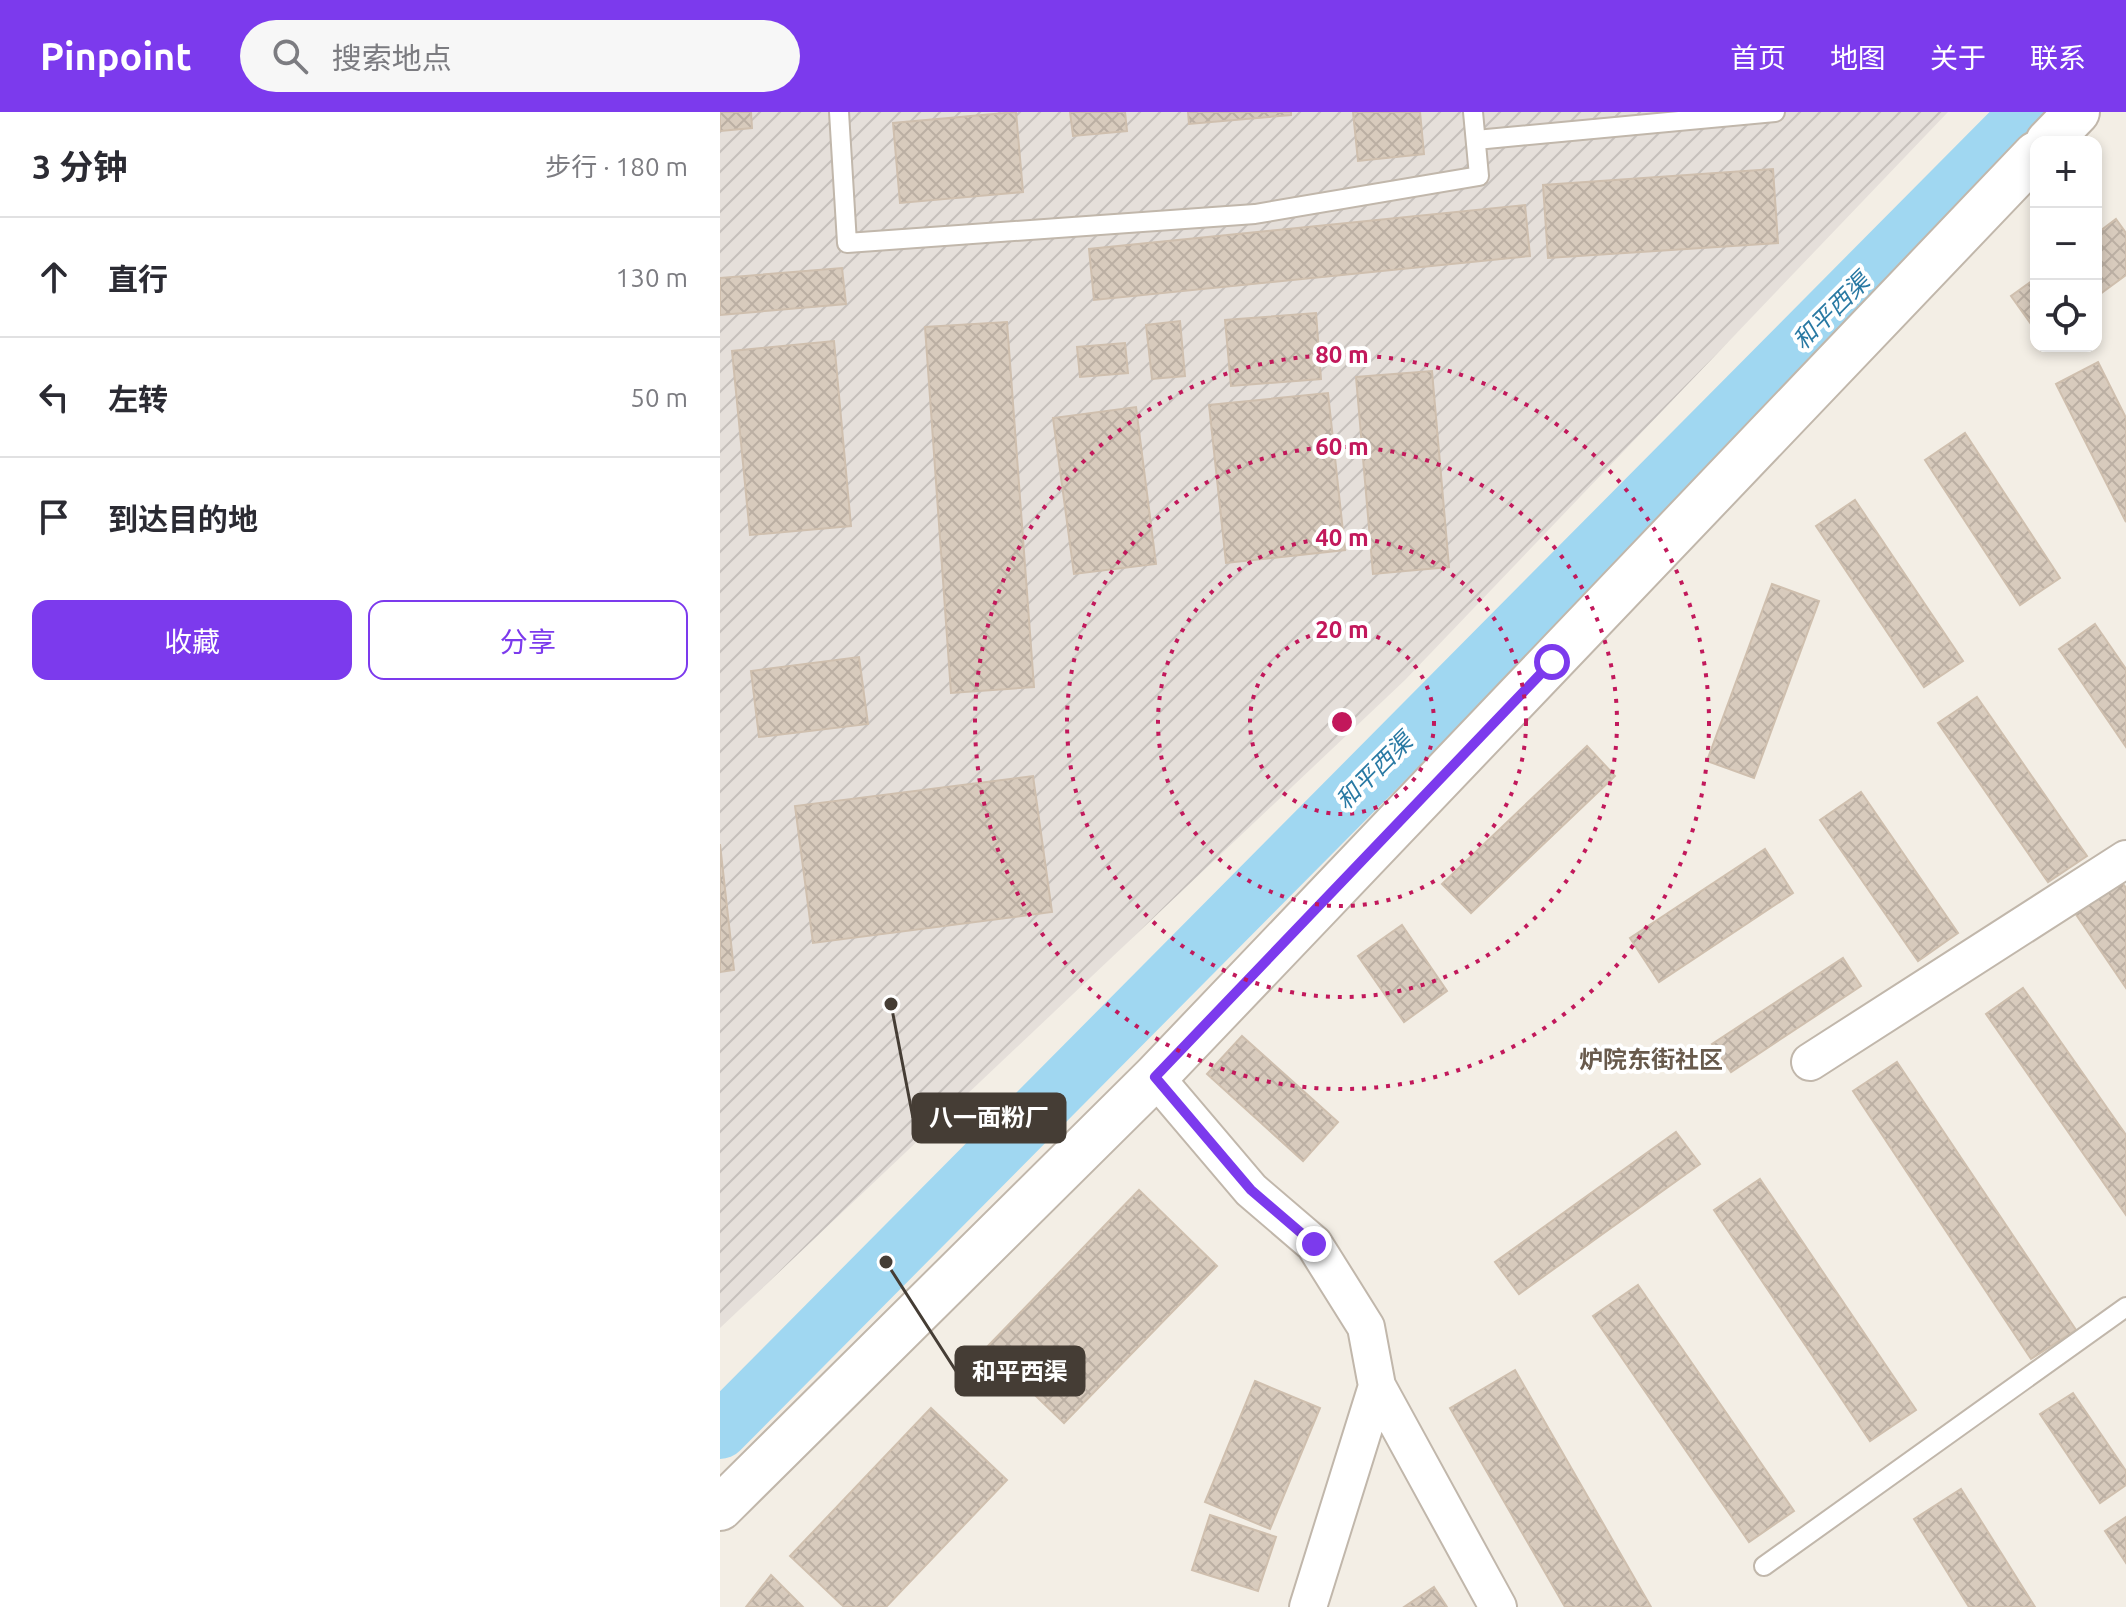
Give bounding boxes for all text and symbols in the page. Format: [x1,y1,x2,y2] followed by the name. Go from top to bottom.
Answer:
[240,20,800,92] search box
[268,34,312,78] icon: search
[40,35,192,77] text: Pinpoint
[332,41,452,75] text: 搜索地点
[1730,42,1786,73] text: 首页
[1830,42,1886,73] text: 地图
[1930,42,1986,73] text: 关于
[2030,42,2086,73] text: 联系
[2030,136,2102,352] map controls
[2030,136,2102,208] button: +
[32,147,127,185] text: 3 分钟
[545,152,688,181] text: 步行 · 180 m
[2030,208,2102,280] button: −
[32,255,76,299] icon: ahead
[108,262,168,296] text: 直行
[616,263,688,292] text: 130 m
[1788,265,1877,354] water label: 和平西渠
[2030,280,2102,352] button: locate
[1315,341,1369,368] text: 80 m
[32,375,76,419] icon: left
[108,382,168,416] text: 左转
[630,383,688,412] text: 50 m
[1315,433,1369,460] text: 60 m
[32,495,76,539] icon: arrive
[108,502,258,536] text: 到达目的地
[1315,524,1369,551] text: 40 m
[32,600,352,680] button: 收藏
[368,600,688,680] button: 分享
[1315,616,1369,643] text: 20 m
[1534,644,1570,680] route start
[1328,708,1356,736] centre of rings
[1331,725,1420,814] water label: 和平西渠
[1579,1046,1723,1073] district label: 炉院东街社区
[913,1094,1065,1142] callout: 八一面粉厂
[929,1104,1049,1131] text: 八一面粉厂
[1296,1226,1332,1262] route end
[956,1347,1084,1395] callout: 和平西渠
[972,1358,1068,1385] text: 和平西渠

